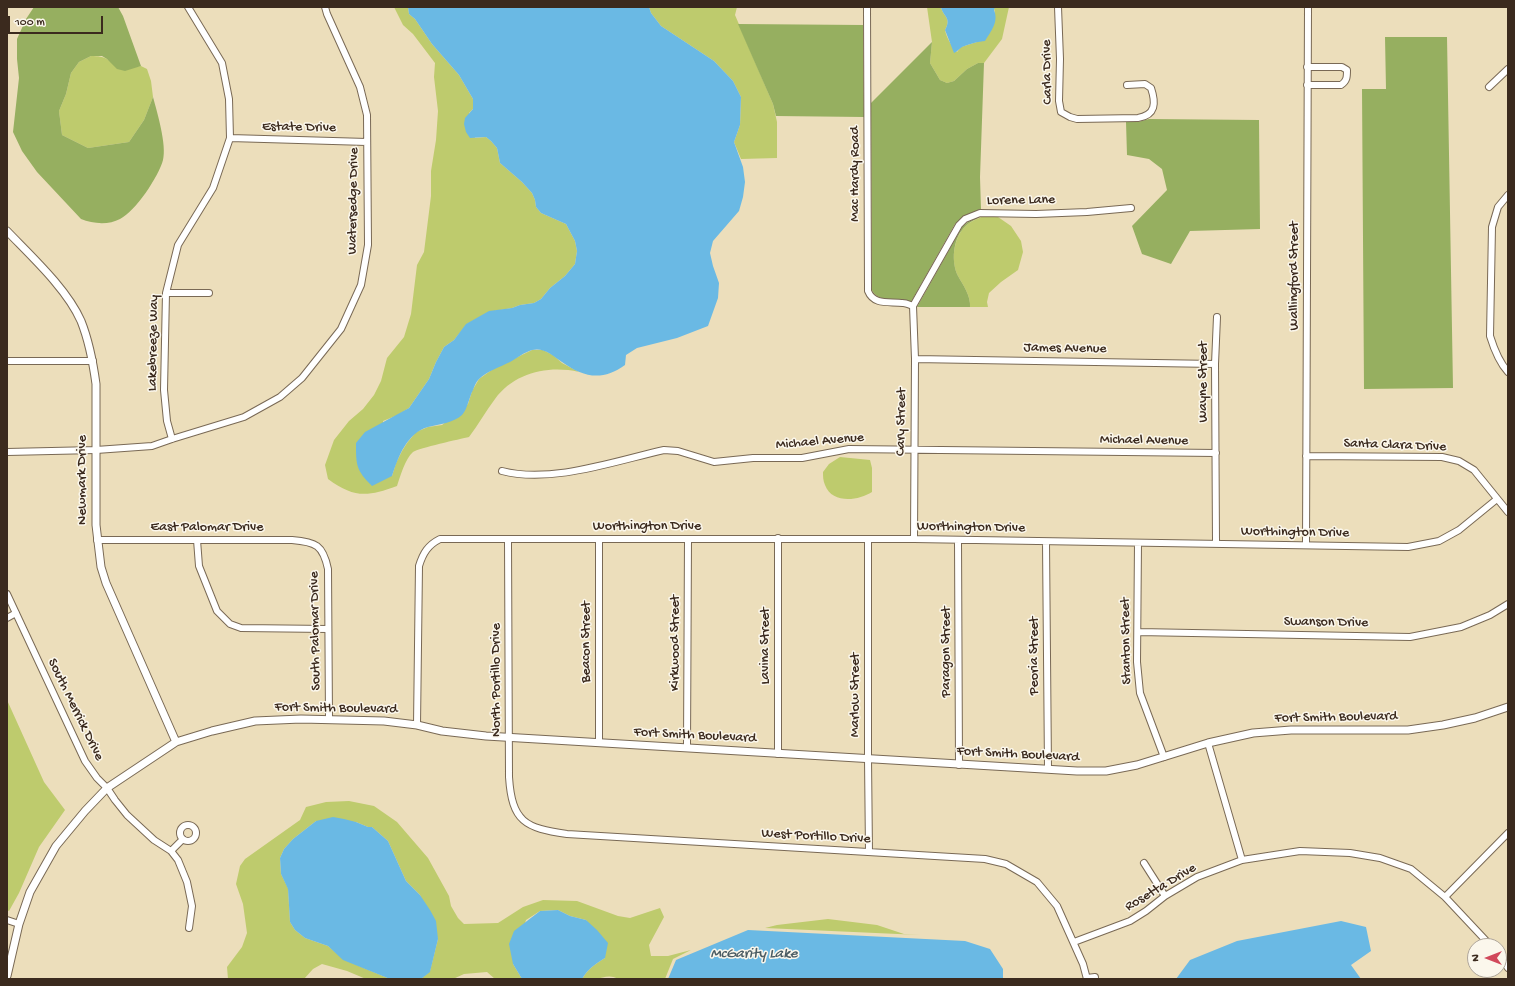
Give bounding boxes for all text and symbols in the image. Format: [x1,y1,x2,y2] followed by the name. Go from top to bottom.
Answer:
[10,8,105,34] scale bar
[15,16,45,30] text: 100 m
[1039,39,1057,105] street label: Carla Drive
[262,119,336,137] street label: Estate Drive
[848,126,864,222] street label: Mac Hardy Road
[345,147,363,255] street label: Watersedge Drive
[987,192,1055,210] street label: Lorene Lane
[1287,222,1303,330] street label: Wallingford Street
[145,295,163,391] street label: Lakebreeze Way
[1023,340,1107,358] street label: James Avenue
[1196,341,1212,423] street label: Wayne Street
[893,388,911,456] street label: Cary Street
[775,430,865,454] street label: Michael Avenue
[1100,432,1188,450] street label: Michael Avenue
[75,435,91,525] street label: Newmark Drive
[1343,436,1447,456] street label: Santa Clara Drive
[593,519,701,535] street label: Worthington Drive
[917,519,1025,537] street label: Worthington Drive
[150,520,264,536] street label: East Palomar Drive
[1241,524,1349,542] street label: Worthington Drive
[307,571,325,691] street label: South Palomar Drive
[668,595,684,691] street label: Kirkwood Street
[1118,597,1136,685] street label: Stanton Street
[579,601,595,683] street label: Beacon Street
[758,607,774,685] street label: Lavina Street
[939,607,955,697] street label: Paragon Street
[1284,614,1368,632] street label: Swanson Drive
[1027,617,1043,695] street label: Peoria Street
[489,623,505,737] street label: North Portillo Drive
[848,653,864,737] street label: Marlow Street
[43,656,107,764] street label: South Merrick Drive
[274,700,398,718] street label: Fort Smith Boulevard
[1274,709,1398,727] street label: Fort Smith Boulevard
[633,724,757,748] street label: Fort Smith Boulevard
[956,743,1080,767] street label: Fort Smith Boulevard
[761,826,871,848] street label: West Portillo Drive
[1122,860,1200,916] street label: Rosetta Drive
[1467,938,1507,978] north arrow
[710,946,798,964] water label: McGarity Lake
[1470,954,1482,962] text: N

